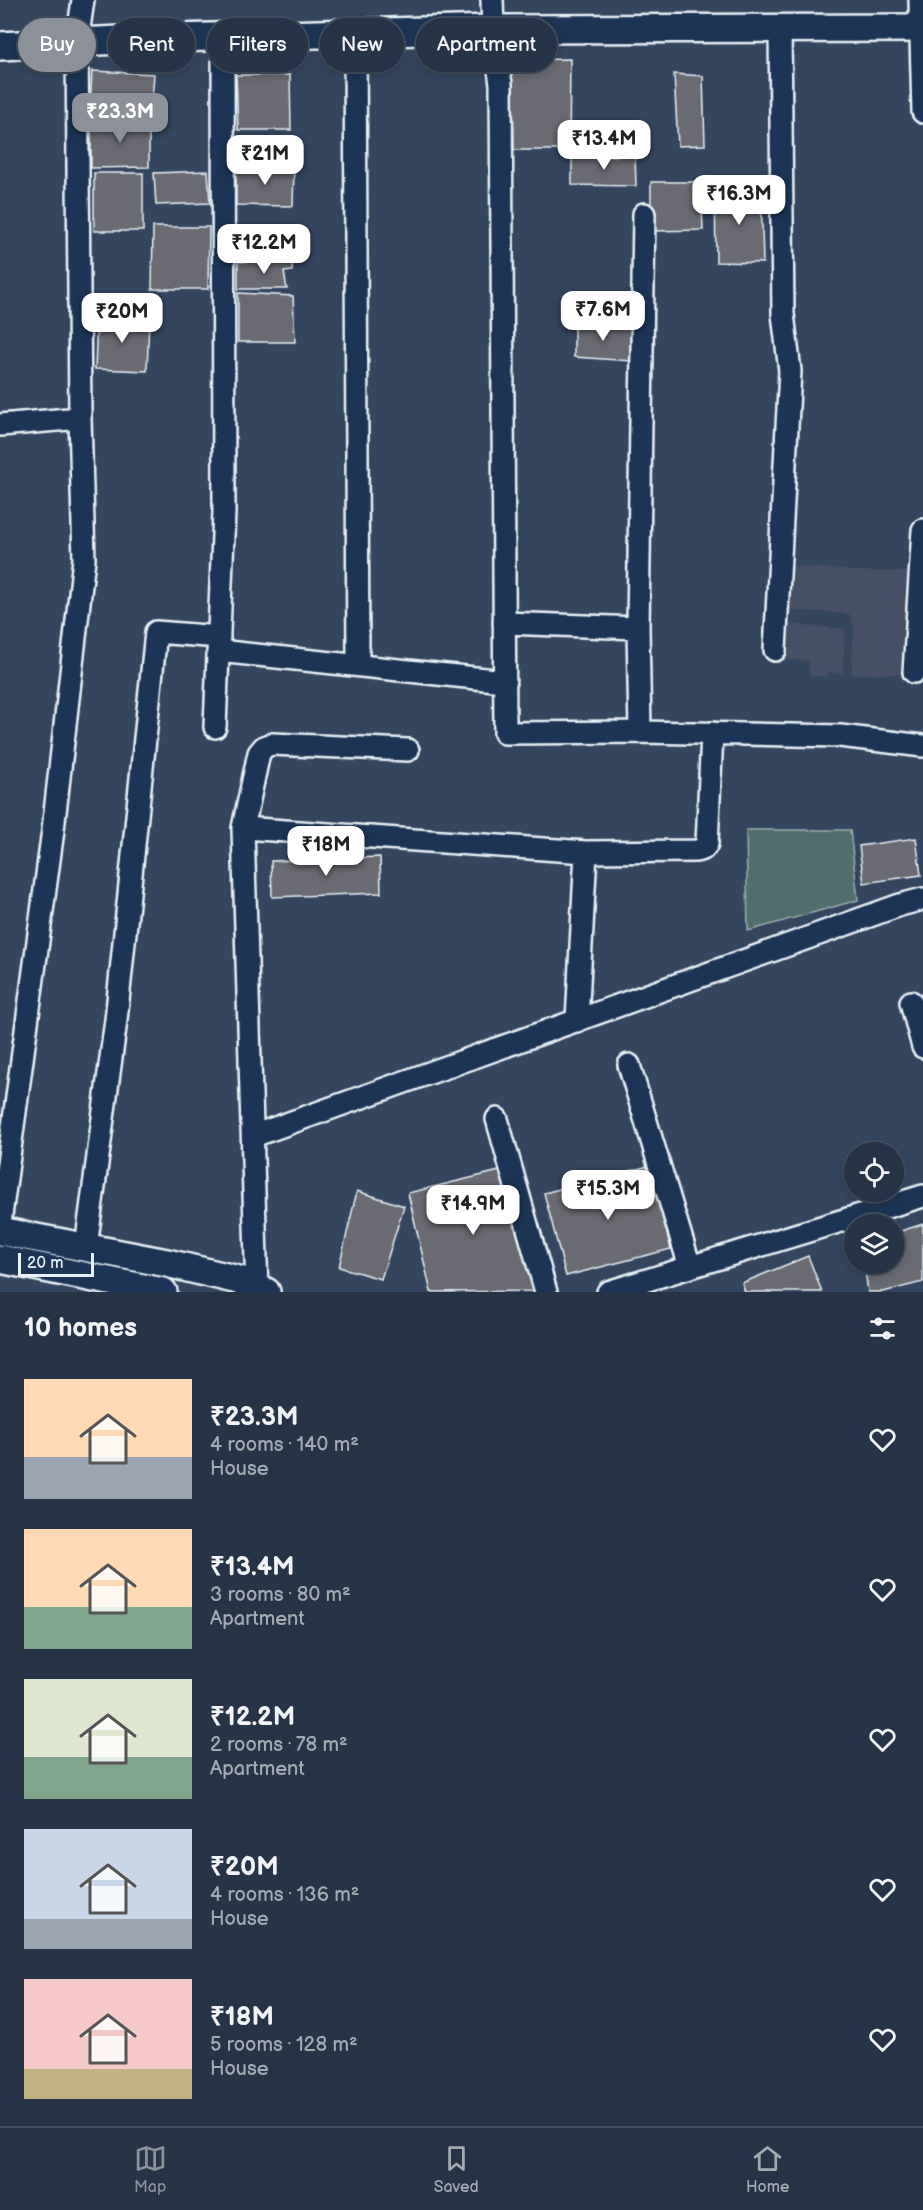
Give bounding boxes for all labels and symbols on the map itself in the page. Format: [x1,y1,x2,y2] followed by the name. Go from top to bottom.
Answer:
[71,93,169,144] pin: ₹23.3M
[555,120,653,171] pin: ₹13.4M
[229,135,301,186] pin: ₹21M
[690,175,788,226] pin: ₹16.3M
[215,224,313,275] pin: ₹12.2M
[561,291,645,342] pin: ₹7.6M
[86,293,158,344] pin: ₹20M
[290,826,362,877] pin: ₹18M
[559,1170,657,1221] pin: ₹15.3M
[424,1185,522,1236] pin: ₹14.9M
[18,1250,94,1278] scale bar

